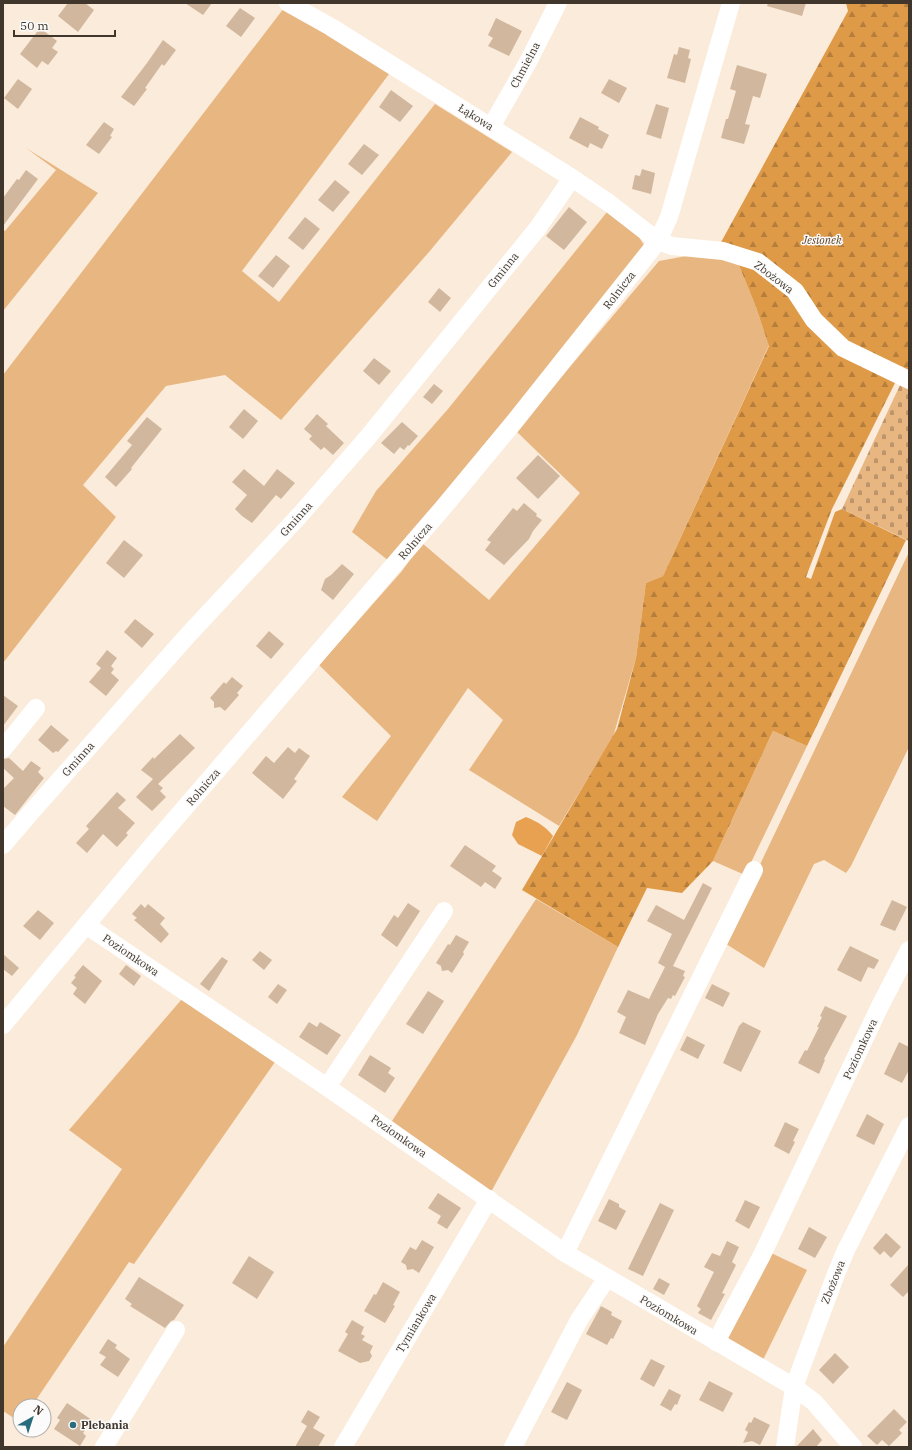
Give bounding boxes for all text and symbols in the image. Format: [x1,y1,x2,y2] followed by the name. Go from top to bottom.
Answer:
[14,12,115,38] scale bar
[20,18,49,33] text: 50 m
[507,40,543,90] street label: Chmielna
[456,101,496,133] street label: Łąkowa
[801,233,842,247] park label: Jesionek
[484,249,522,291] street label: Gminna
[751,258,797,296] street label: Zbożowa
[600,268,638,312] street label: Rolnicza
[277,499,315,539] street label: Gminna
[395,520,435,562] street label: Rolnicza
[59,739,97,779] street label: Gminna
[183,766,223,808] street label: Rolnicza
[100,931,162,979] street label: Poziomkowa
[840,1016,880,1082] street label: Poziomkowa
[368,1112,430,1160] street label: Poziomkowa
[818,1258,848,1306] street label: Zbożowa
[393,1291,439,1355] street label: Tymiankowa
[637,1292,701,1338] street label: Poziomkowa
[12,1398,52,1438] north arrow
[31,1402,46,1419] text: N
[81,1418,129,1432] place label: Plebania
[68,1420,78,1430] marker: Plebania

